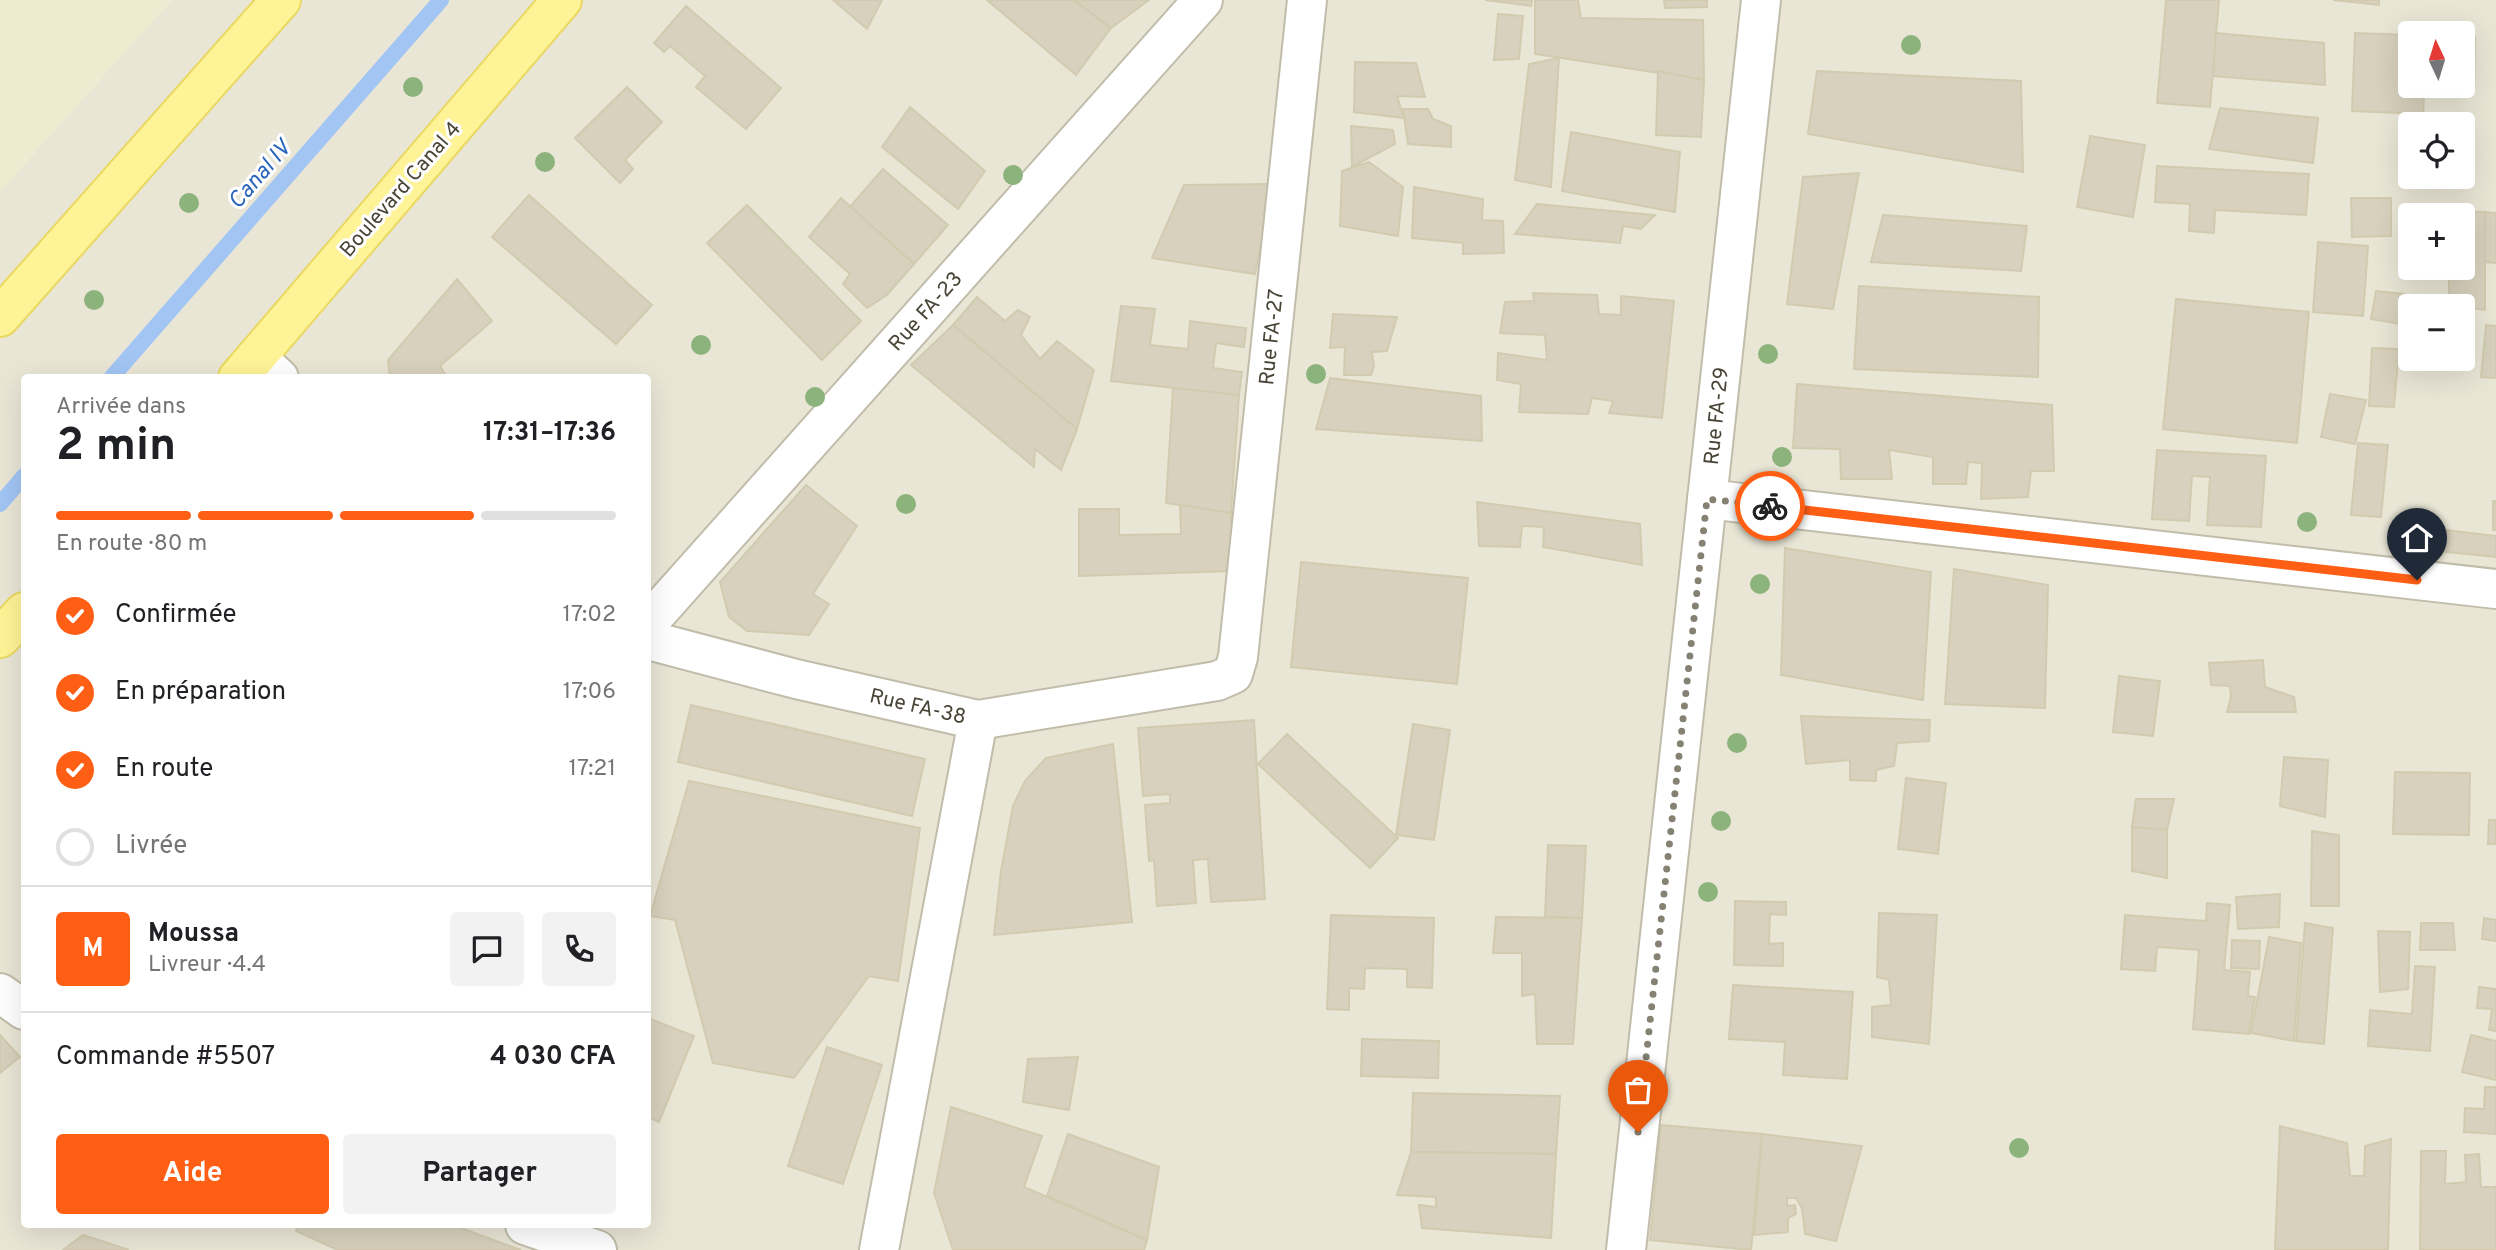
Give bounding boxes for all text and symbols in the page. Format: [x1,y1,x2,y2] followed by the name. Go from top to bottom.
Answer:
[2398,21,2474,98] north arrow
[2398,21,2475,371] map controls
[2398,112,2475,189] button: locate
[335,116,468,263] street label: Boulevard Canal 4
[223,133,300,216] water label: Canal IV
[2398,203,2475,280] button: +
[883,266,969,358] street label: Rue FA-23
[1254,288,1291,387] street label: Rue FA-27
[2398,294,2475,371] button: −
[1699,366,1736,466] street label: Rue FA-29
[56,393,186,422] text: Arrivée dans
[483,417,616,450] text: 17:31–17:36
[56,418,176,477] text: 2 min
[1735,471,1805,541] courier
[1751,487,1789,525] icon: bike
[2387,508,2447,580] pin
[2398,519,2436,557] icon: home
[56,530,207,559] text: En route · 80 m
[56,597,94,635] icon: check
[115,599,237,632] text: Confirmée
[562,601,616,630] text: 17:02
[56,674,94,712] icon: check
[115,676,286,709] text: En préparation
[563,678,616,707] text: 17:06
[867,683,969,732] street label: Rue FA-38
[56,751,94,789] icon: check
[115,753,213,786] text: En route
[569,755,616,784] text: 17:21
[115,830,187,863] text: Livrée
[450,912,524,986] button: chat
[542,912,616,986] button: phone
[148,918,239,951] text: Moussa
[82,933,104,966] text: M
[148,951,266,980] text: Livreur · 4.4
[56,1041,275,1074] text: Commande #5507
[490,1041,616,1074] text: 4 030 CFA
[1608,1060,1668,1132] pin
[1619,1071,1657,1109] icon: bag
[56,1134,329,1214] button: Aide
[343,1134,616,1214] button: Partager

